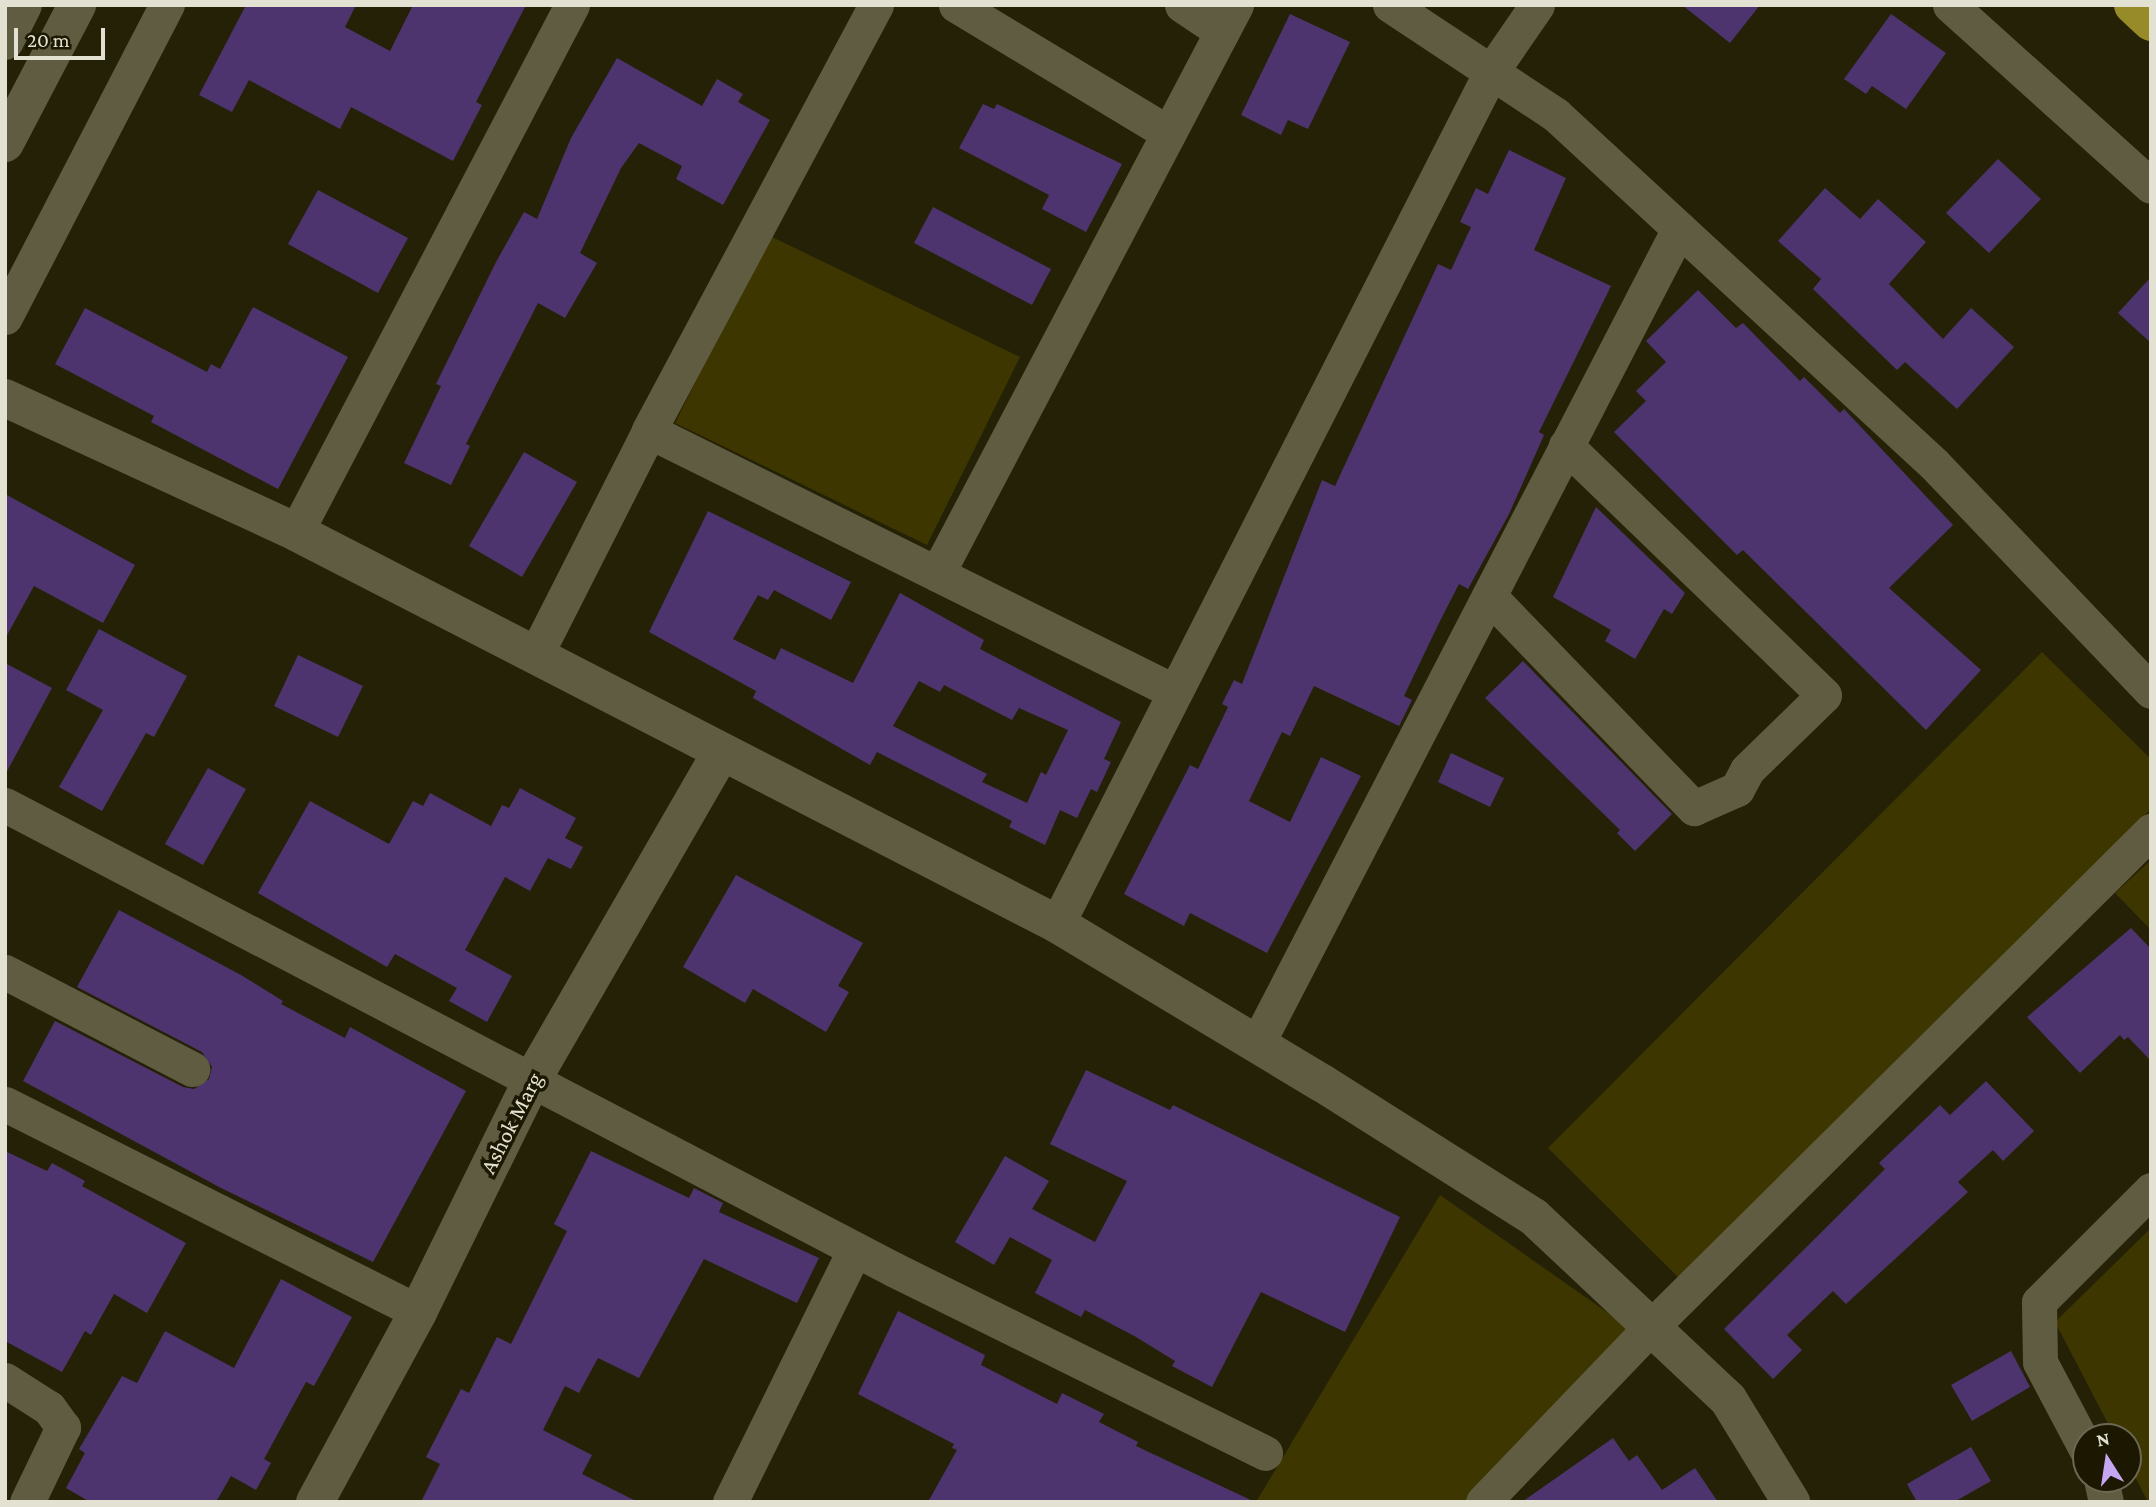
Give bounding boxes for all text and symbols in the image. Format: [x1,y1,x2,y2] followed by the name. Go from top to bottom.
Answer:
[18,14,108,58] scale bar
[27,28,70,52] text: 20 m
[474,1068,548,1178] street label: Ashok Marg
[2072,1423,2142,1493] north arrow
[2094,1427,2111,1451] text: N

